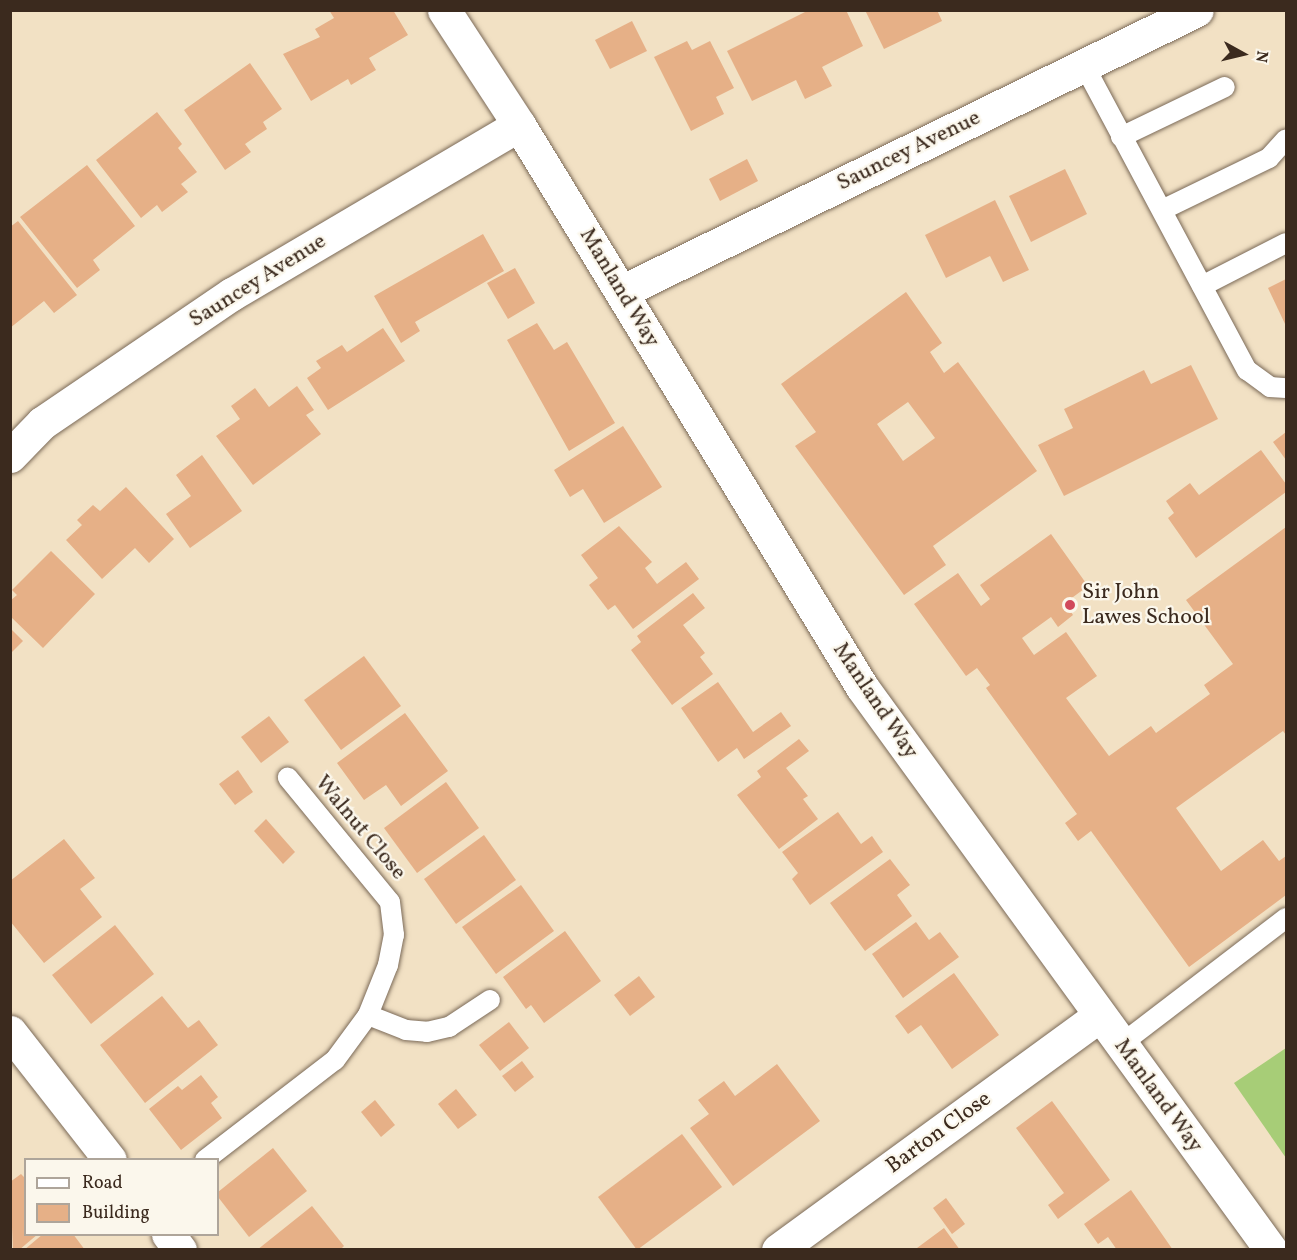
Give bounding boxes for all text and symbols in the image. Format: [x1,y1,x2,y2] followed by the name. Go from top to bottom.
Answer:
[1213,24,1273,84] north arrow
[1249,49,1273,64] text: N
[833,105,985,197] street label: Sauncey Avenue
[573,223,665,353] street label: Manland Way
[184,228,332,334] street label: Sauncey Avenue
[1082,579,1210,630] place label: Sir John Lawes School
[1063,598,1077,612] marker: Sir John Lawes School
[826,638,924,764] street label: Manland Way
[309,770,411,886] street label: Walnut Close
[1108,1034,1208,1158] street label: Manland Way
[881,1086,997,1180] street label: Barton Close
[24,1158,219,1236] legend
[82,1171,123,1196] text: Road
[82,1201,150,1226] text: Building

